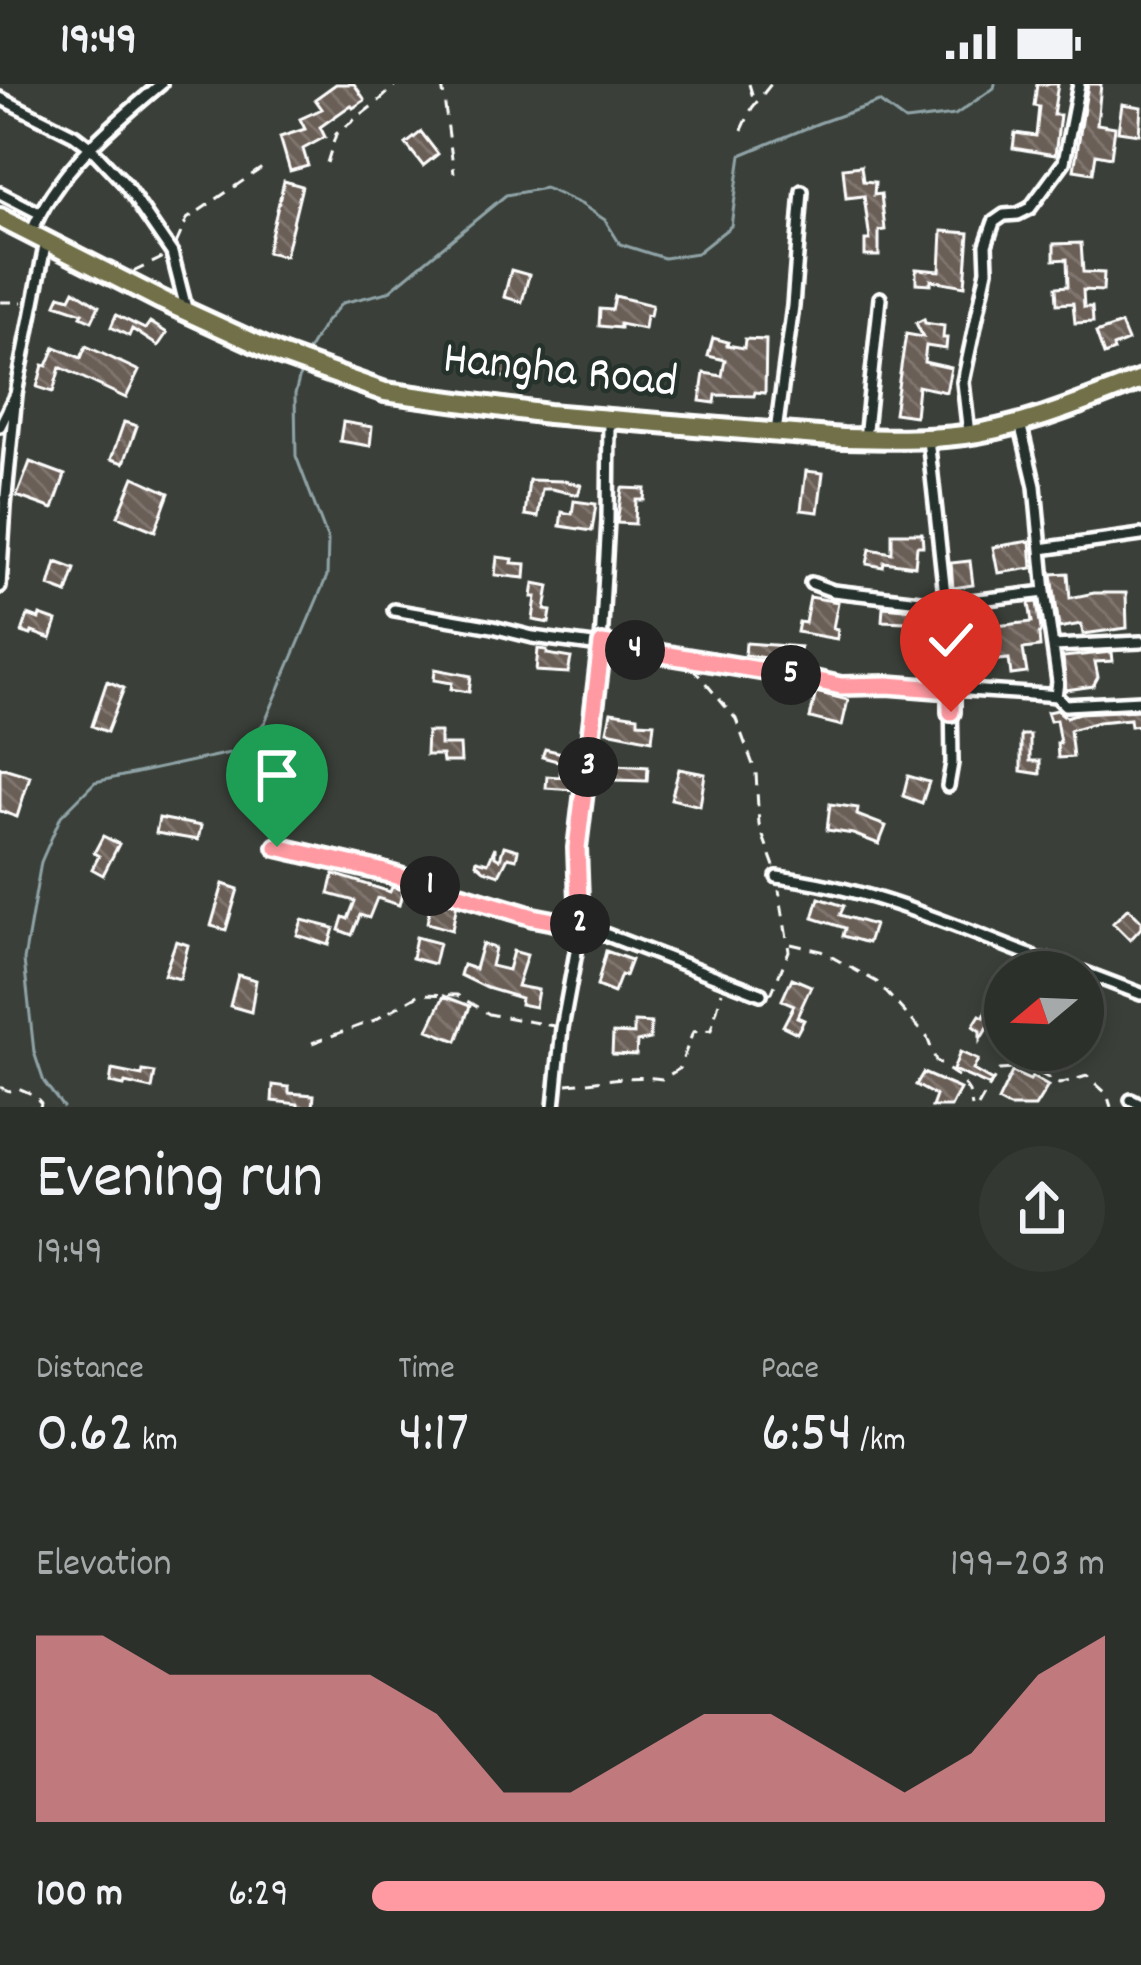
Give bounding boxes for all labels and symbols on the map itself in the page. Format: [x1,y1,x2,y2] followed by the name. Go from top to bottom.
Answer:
[439,326,681,420] street label: Hangha Road
[900,589,1002,712] pin
[605,620,665,680] pin: 4
[761,645,821,705] pin: 5
[226,724,328,847] pin
[558,737,618,797] pin: 3
[400,856,460,916] pin: 1
[550,894,610,954] pin: 2
[984,951,1104,1071] north arrow

